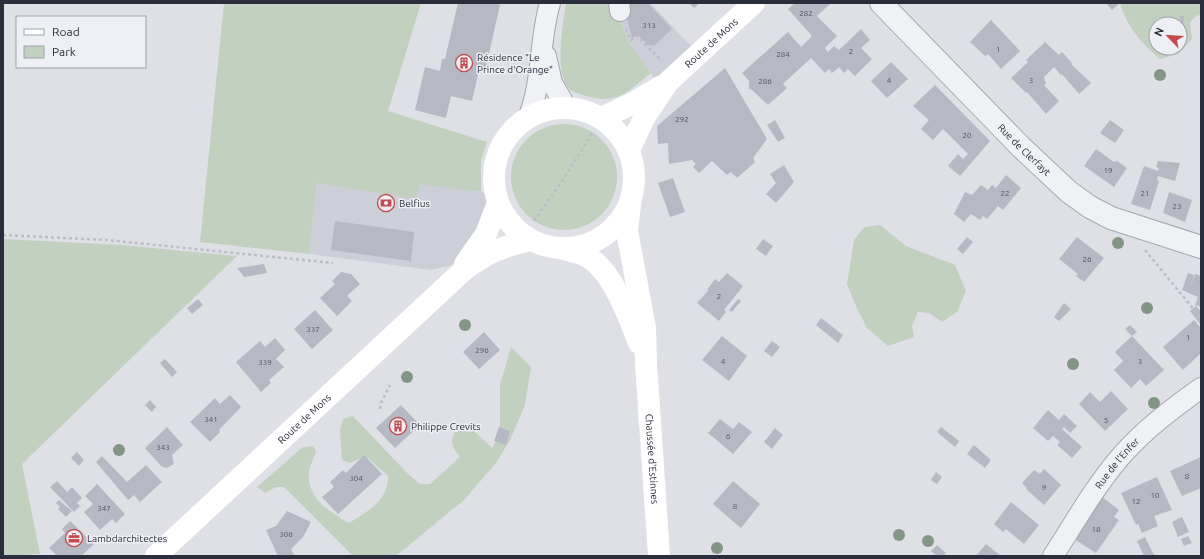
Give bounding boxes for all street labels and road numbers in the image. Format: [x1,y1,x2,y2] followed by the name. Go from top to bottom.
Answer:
[682,15,740,70] street label: Route de Mons
[996,121,1053,178] street label: Rue de Clerfayt
[275,391,333,446] street label: Route de Mons
[644,413,661,505] street label: Chaussée d'Estinnes
[1092,435,1141,491] street label: Rue de l'Enfer

